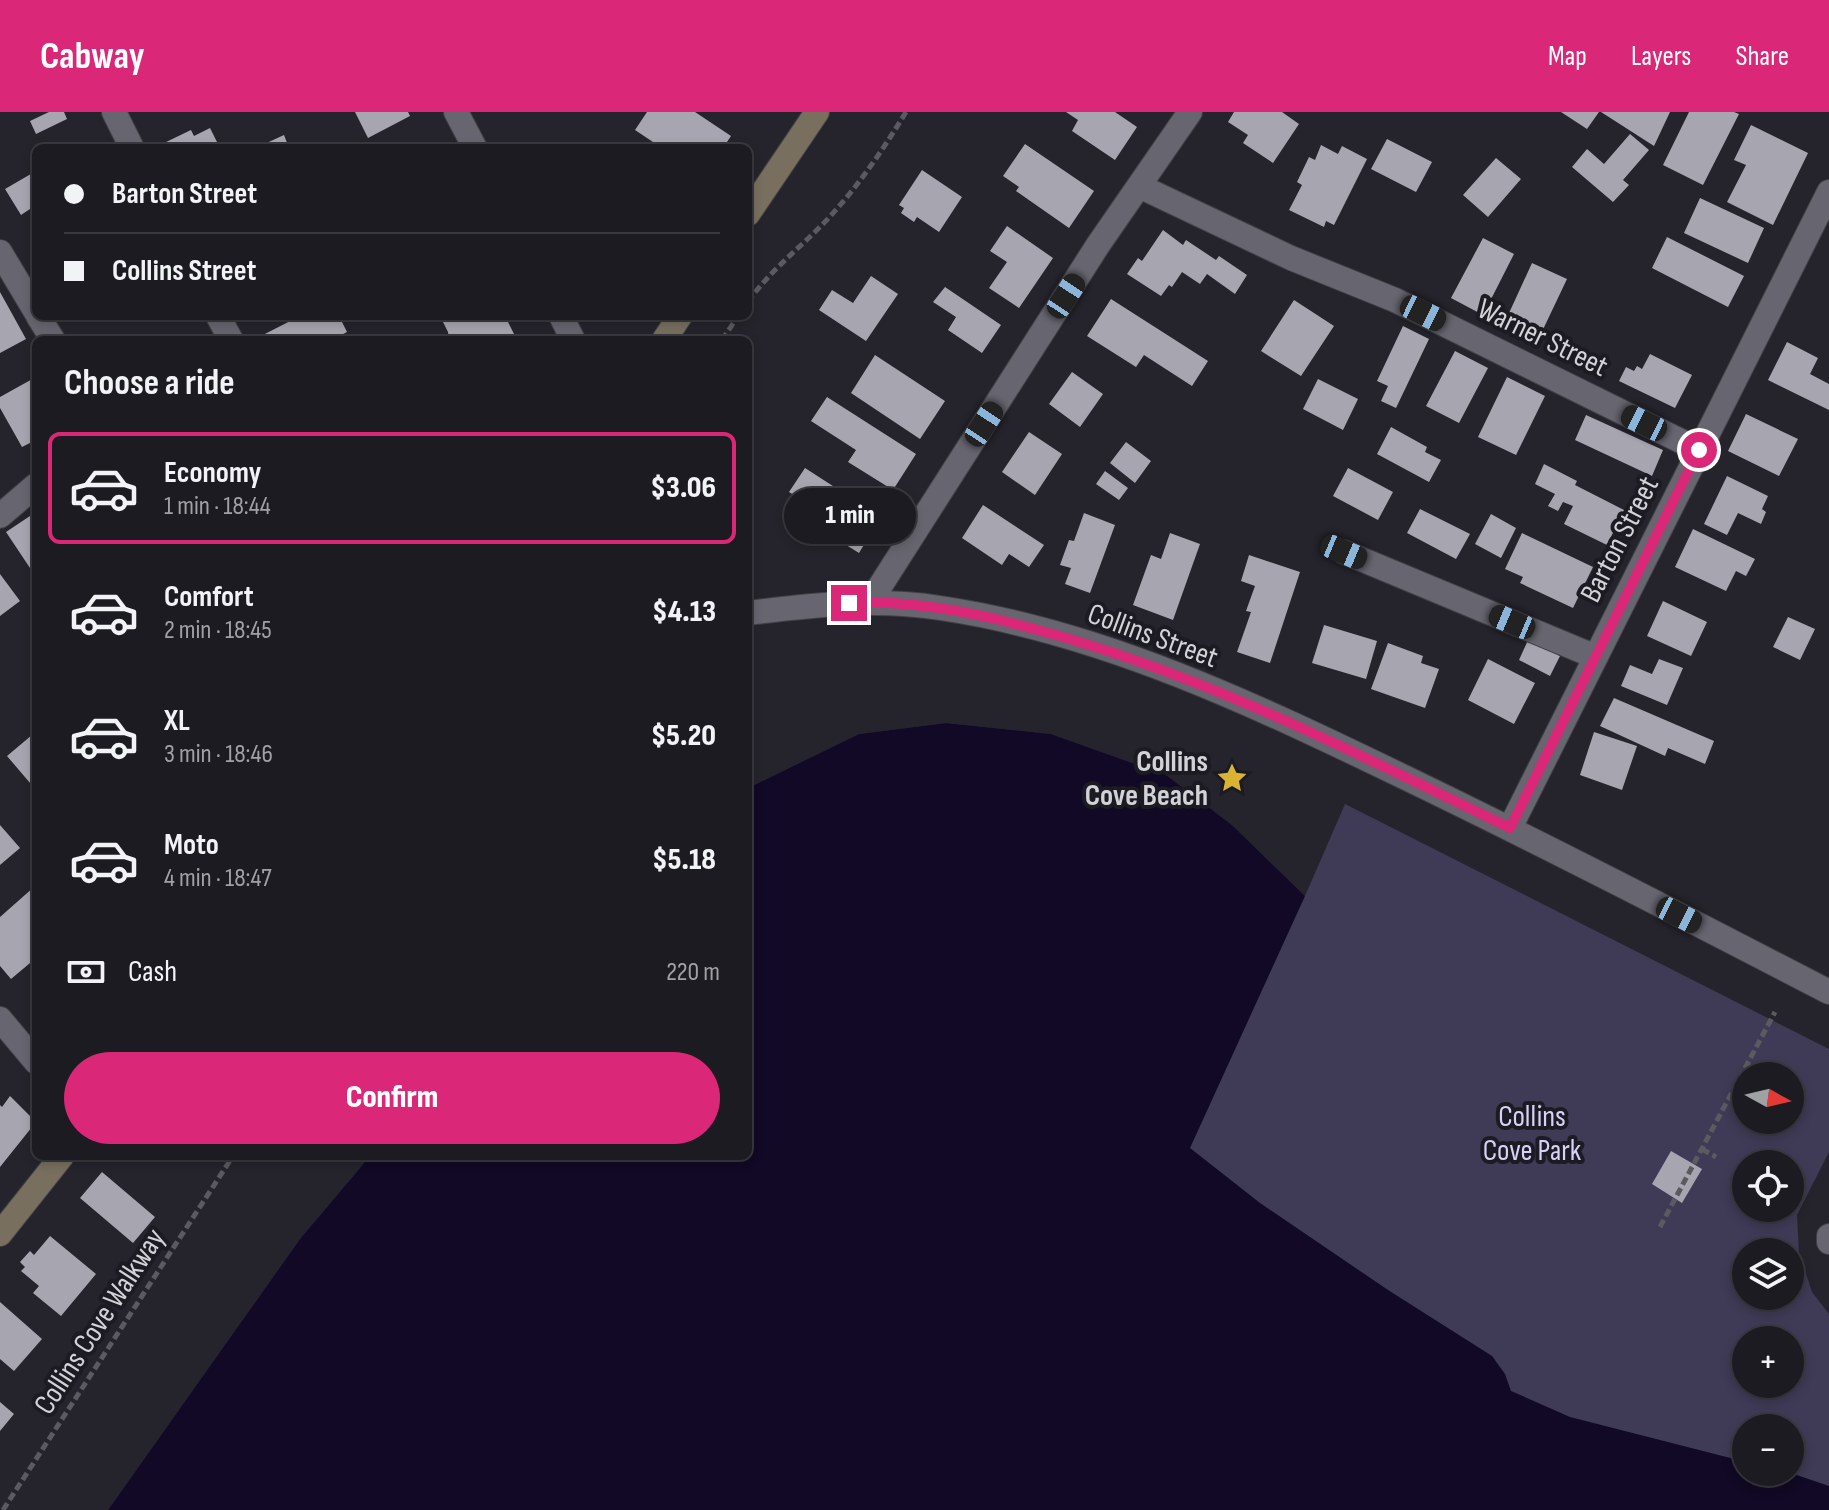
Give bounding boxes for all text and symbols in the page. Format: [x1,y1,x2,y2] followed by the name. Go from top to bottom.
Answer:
[40,34,145,79] text: Cabway
[1548,40,1587,73] text: Map
[1631,40,1691,73] text: Layers
[1735,40,1789,73] text: Share
[112,176,257,212] text: Barton Street
[112,253,256,289] text: Collins Street
[1043,269,1089,323] car
[1472,291,1614,385] street label: Warner Street
[1396,292,1450,334] car
[64,362,235,405] text: Choose a ride
[961,397,1007,451] car
[1617,402,1671,444] car
[1681,432,1717,468] route start
[68,452,140,524] icon: car
[164,455,261,491] text: Economy
[651,470,716,506] text: $3.06
[1573,471,1667,608] street label: Barton Street
[783,487,915,543] callout: 1 min
[164,491,271,522] text: 1 min · 18:44
[825,500,875,531] text: 1 min
[1317,532,1371,572] car
[68,576,140,648] icon: car
[164,579,254,615] text: Comfort
[831,585,867,621] route end
[652,594,716,630] text: $4.13
[1083,596,1223,676] street label: Collins Street
[1485,602,1539,642] car
[164,615,272,646] text: 2 min · 18:45
[68,700,140,772] icon: car
[164,703,190,739] text: XL
[651,718,716,754] text: $5.20
[164,739,273,770] text: 3 min · 18:46
[1085,744,1208,814] place label: Collins Cove Beach
[1215,761,1249,795] place icon: Collins Cove Beach
[68,824,140,896] icon: car
[164,827,219,863] text: Moto
[652,842,716,878] text: $5.18
[164,863,272,894] text: 4 min · 18:47
[1652,893,1706,937] car
[64,950,108,994] icon: cash
[128,954,177,990] text: Cash
[666,957,720,988] text: 220 m
[64,1052,720,1144] button: Confirm
[1732,1062,1804,1134] north arrow
[1732,1062,1804,1486] map controls
[1483,1099,1582,1169] park label: Collins Cove Park
[1732,1150,1804,1222] button: locate
[26,1222,173,1421] street label: Collins Cove Walkway
[1732,1238,1804,1310] button: layers
[1732,1326,1804,1398] button: +
[1732,1414,1804,1486] button: −

